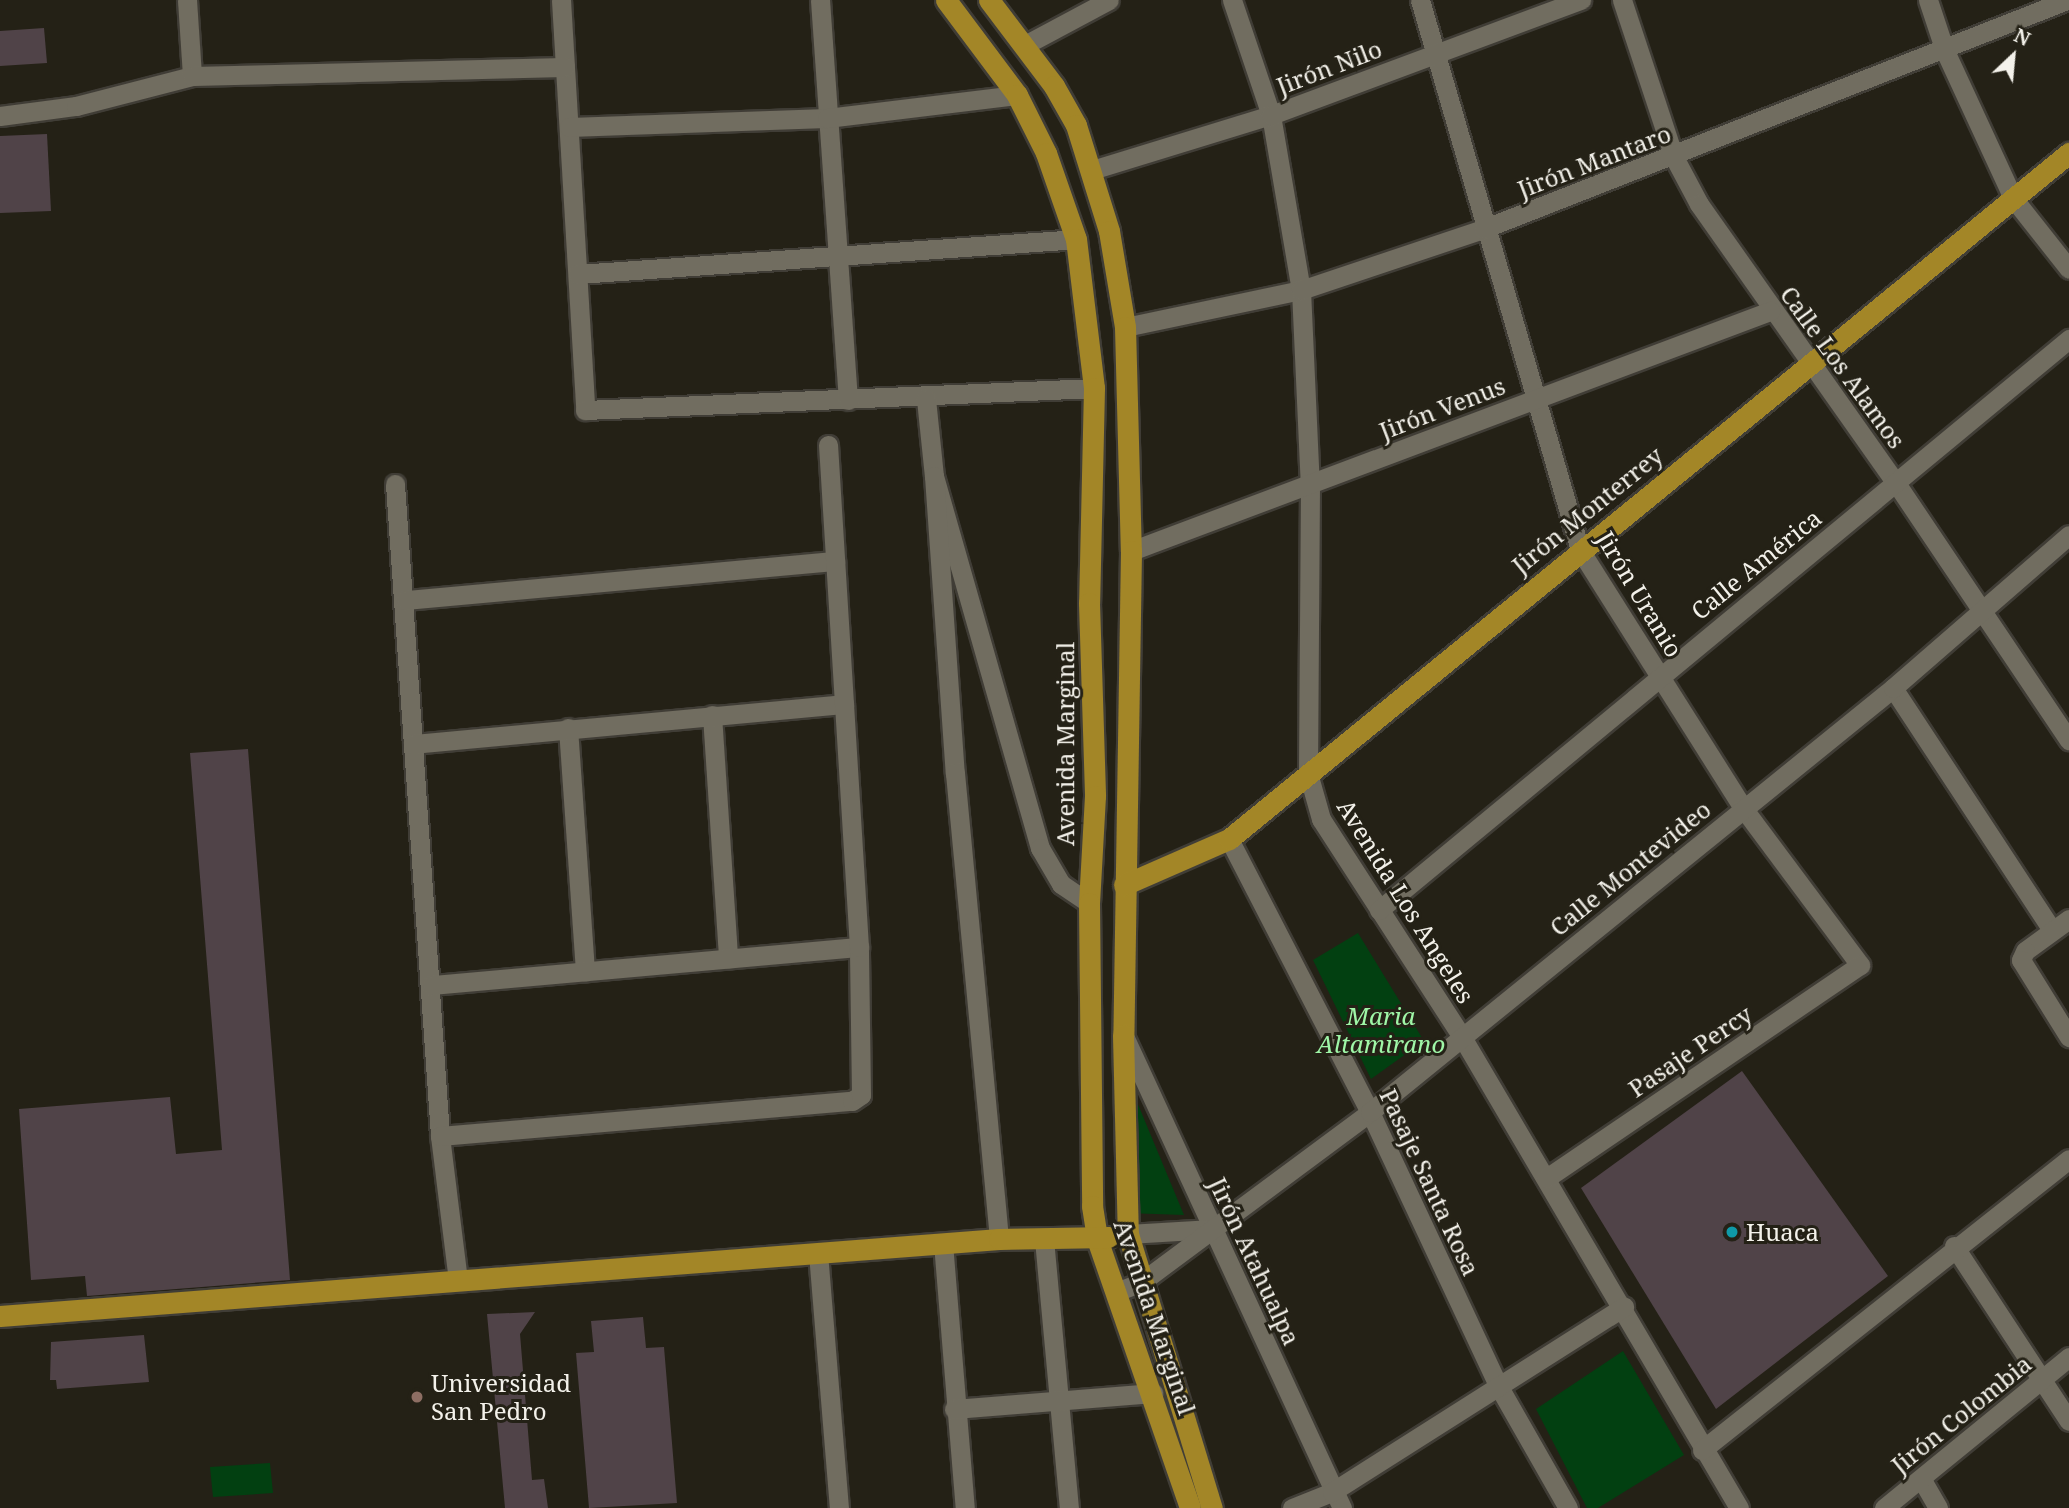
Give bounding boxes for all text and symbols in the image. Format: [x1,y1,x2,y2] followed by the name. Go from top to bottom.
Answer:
[1978,21,2048,91] north arrow
[2010,22,2035,52] text: N
[1272,34,1386,100] street label: Jirón Nilo
[1513,119,1675,203] street label: Jirón Mantaro
[1775,280,1911,454] street label: Calle Los Alamos
[1375,371,1509,445] street label: Jirón Venus
[1506,441,1668,579] street label: Jirón Monterrey
[1685,503,1827,625] street label: Calle América
[1591,526,1689,662] street label: Jirón Uranio
[1051,642,1079,846] street label: Avenida Marginal
[1332,794,1480,1008] street label: Avenida Los Angeles
[1544,794,1716,942] street label: Calle Montevideo
[1623,999,1757,1103] street label: Pasaje Percy
[1317,1002,1445,1058] park label: Maria Altamirano
[1374,1084,1486,1280] street label: Pasaje Santa Rosa
[1204,1173,1306,1349] street label: Jirón Atahualpa
[1108,1216,1202,1418] street label: Avenida Marginal
[1746,1218,1819,1246] place label: Huaca
[1724,1224,1740,1240] marker: Huaca
[1885,1349,2037,1479] street label: Jirón Colombia
[431,1369,571,1425] place label: Universidad San Pedro
[409,1389,425,1405] marker: Universidad San Pedro

